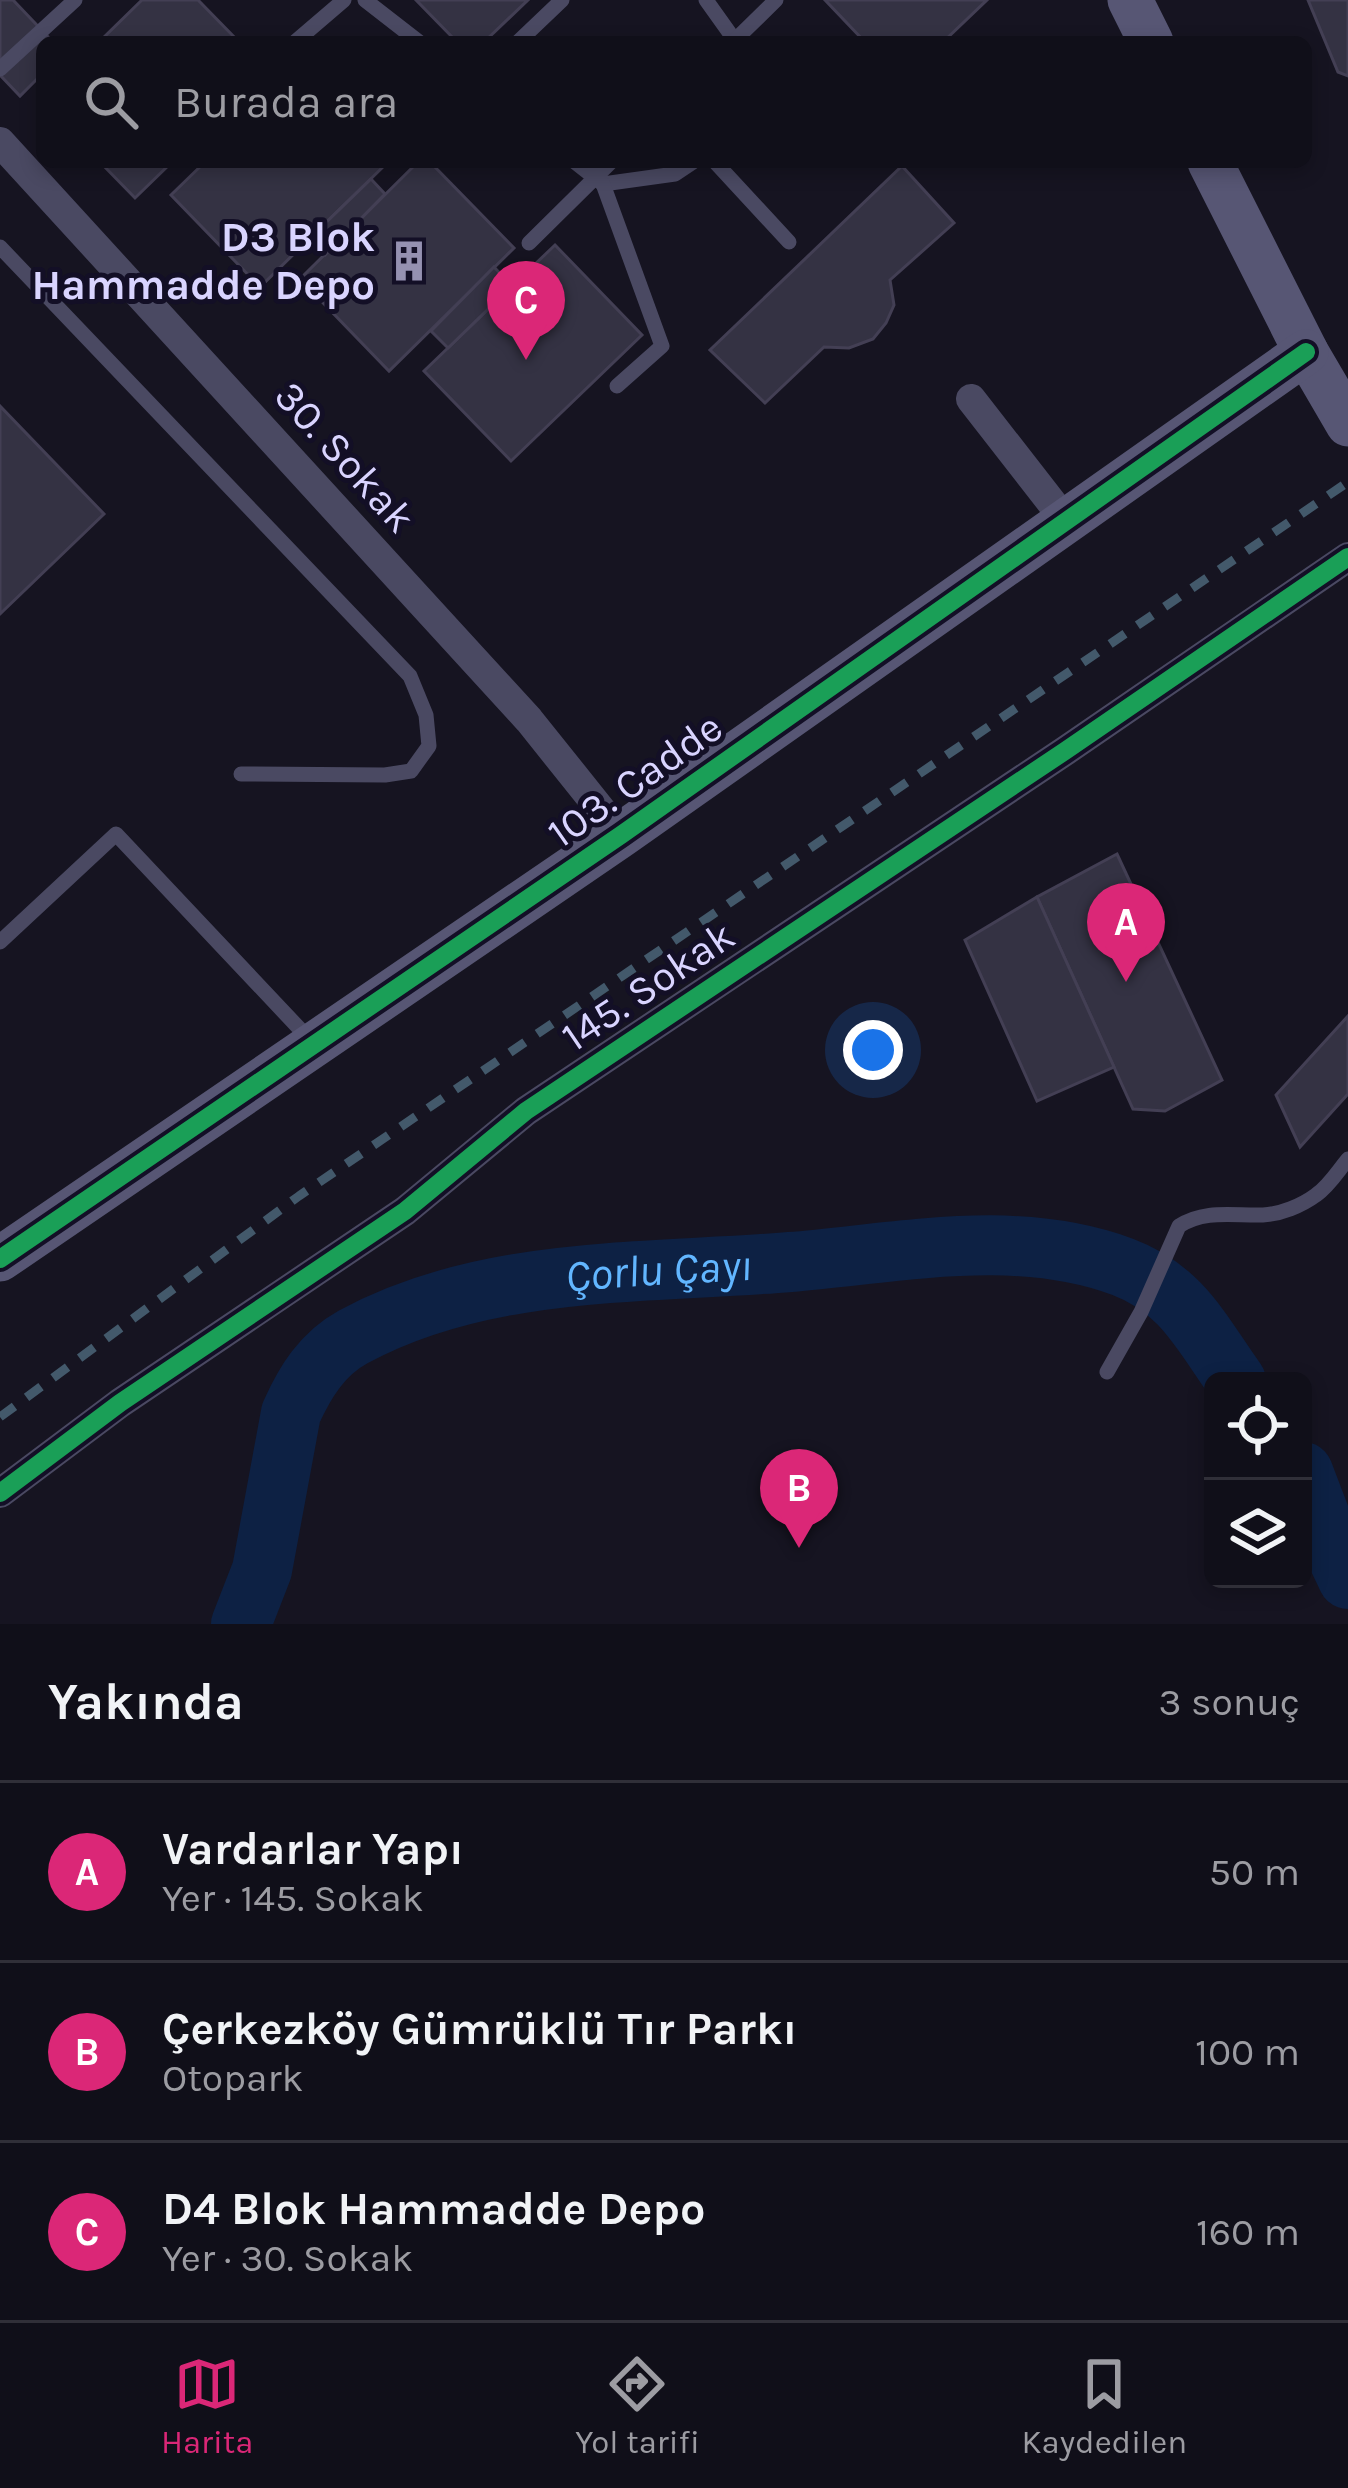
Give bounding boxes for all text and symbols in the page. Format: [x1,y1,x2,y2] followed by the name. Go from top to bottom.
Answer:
[36,36,1312,168] search box
[78,69,144,135] icon: search
[174,76,398,128] text: Burada ara
[32,212,375,310] place label: D3 Blok Hammadde Depo
[386,238,432,284] building icon: D3 Blok Hammadde Depo
[487,261,565,360] pin: C
[264,371,426,543] street label: 30. Sokak
[538,702,732,858] street label: 103. Cadde
[1087,883,1165,982] pin: A
[552,910,744,1062] street label: 145. Sokak
[843,1020,903,1080] your location
[563,1239,754,1303] water label: Çorlu Çayı
[1204,1372,1312,1588] map controls
[1204,1372,1312,1480] button: locate
[760,1449,838,1548] pin: B
[1204,1480,1312,1588] button: layers
[48,1672,244,1732] text: Yakında
[1159,1679,1300,1725] text: 3 sonuç
[162,1823,464,1875] text: Vardarlar Yapı
[75,1849,99,1895] text: A
[1209,1849,1300,1895] text: 50 m
[162,1875,424,1921] text: Yer · 145. Sokak
[162,2003,797,2055] text: Çerkezköy Gümrüklü Tır Parkı
[74,2029,100,2075] text: B
[1195,2029,1300,2075] text: 100 m
[162,2055,304,2101] text: Otopark
[162,2183,705,2235] text: D4 Blok Hammadde Depo
[75,2209,99,2255] text: C
[1196,2209,1300,2255] text: 160 m
[162,2235,413,2281] text: Yer · 30. Sokak
[161,2351,253,2461] tab: Harita
[575,2351,700,2461] tab: Yol tarifi
[1022,2351,1187,2461] tab: Kaydedilen

